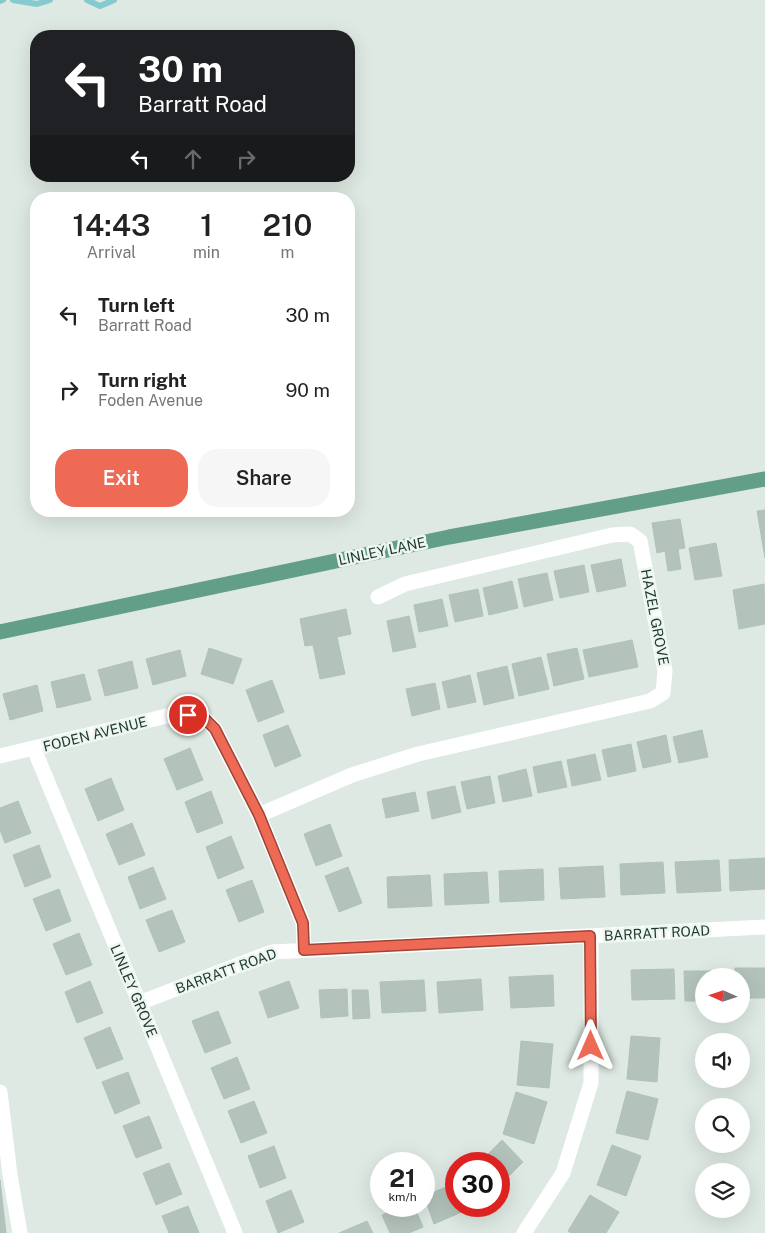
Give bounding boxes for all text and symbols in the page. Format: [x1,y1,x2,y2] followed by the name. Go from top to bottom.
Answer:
[138,49,223,90] text: 30 m
[55,50,120,115] icon: left
[138,91,267,117] text: Barratt Road
[126,145,154,173] icon: left
[179,145,207,173] icon: ahead
[232,145,260,173] icon: right
[72,207,150,243] text: 14:43
[200,207,213,243] text: 1
[263,207,313,243] text: 210
[87,243,136,262] text: Arrival
[193,243,220,262] text: min
[281,243,294,262] text: m
[98,294,175,316] text: Turn left
[55,301,83,329] icon: left
[285,304,330,326] text: 30 m
[98,316,192,335] text: Barratt Road
[98,369,187,391] text: Turn right
[55,376,83,404] icon: right
[286,379,330,401] text: 90 m
[98,391,203,410] text: Foden Avenue
[55,449,188,507] button: Exit
[198,449,330,507] button: Share
[337,534,427,568] street label: LINLEY LANE
[638,568,672,666] street label: HAZEL GROVE
[167,694,209,736] pin
[174,701,202,729] icon: arrive
[41,713,149,755] street label: FODEN AVENUE
[604,922,710,944] street label: BARRATT ROAD
[107,942,161,1040] street label: LINLEY GROVE
[173,945,279,997] street label: BARRATT ROAD
[695,968,750,1022] north arrow
[695,968,750,1218] map controls
[564,1019,616,1071] position arrow
[695,1033,750,1088] button: sound
[695,1098,750,1153] button: search
[445,1152,510,1217] speed limit sign: 30
[389,1163,416,1193] text: 21
[695,1163,750,1218] button: layers
[388,1190,417,1204] text: km/h

